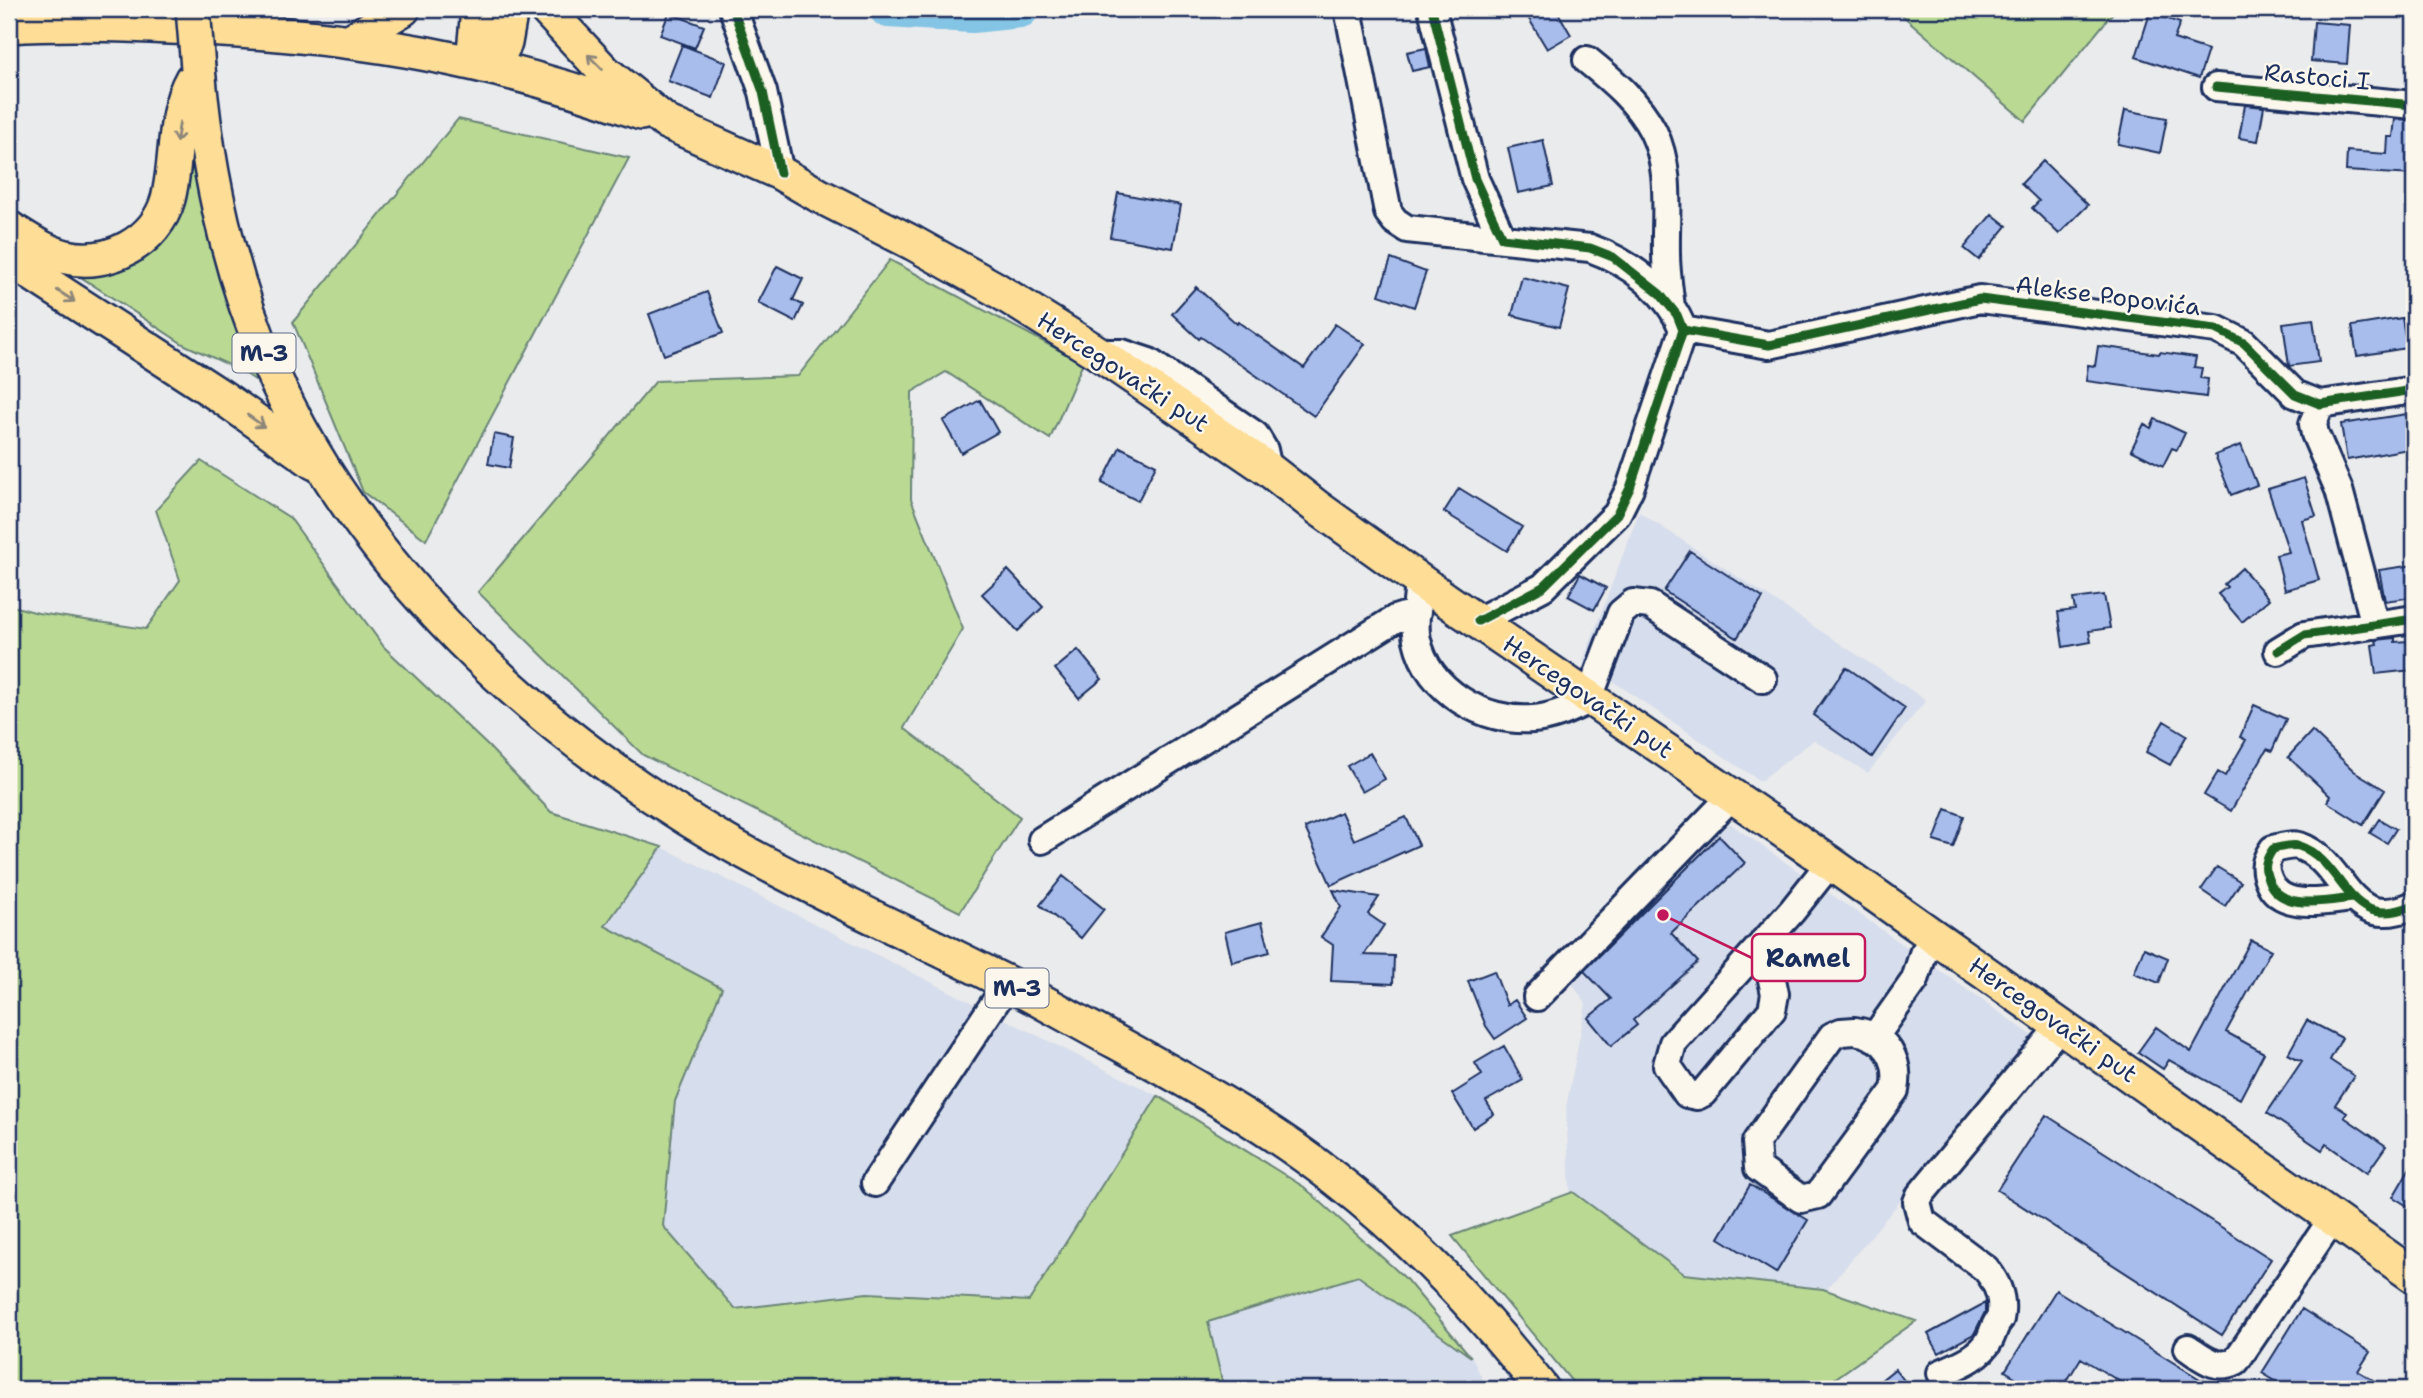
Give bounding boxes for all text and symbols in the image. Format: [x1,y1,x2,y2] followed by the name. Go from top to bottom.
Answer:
[587,54,604,71] one-way arrow
[2263,56,2371,98] street label: Rastoci I
[171,120,184,143] one-way arrow
[2014,269,2202,323] street label: Alekse Popovića
[56,288,75,303] one-way arrow
[1031,304,1215,440] street label: Hercegovački put
[232,334,296,372] road number: M-3
[246,414,265,428] one-way arrow
[1497,628,1679,766] street label: Hercegovački put
[1752,934,1865,981] callout: Ramel
[1766,940,1850,975] text: Ramel
[1962,950,2144,1090] street label: Hercegovački put
[986,968,1048,1007] road number: M-3

